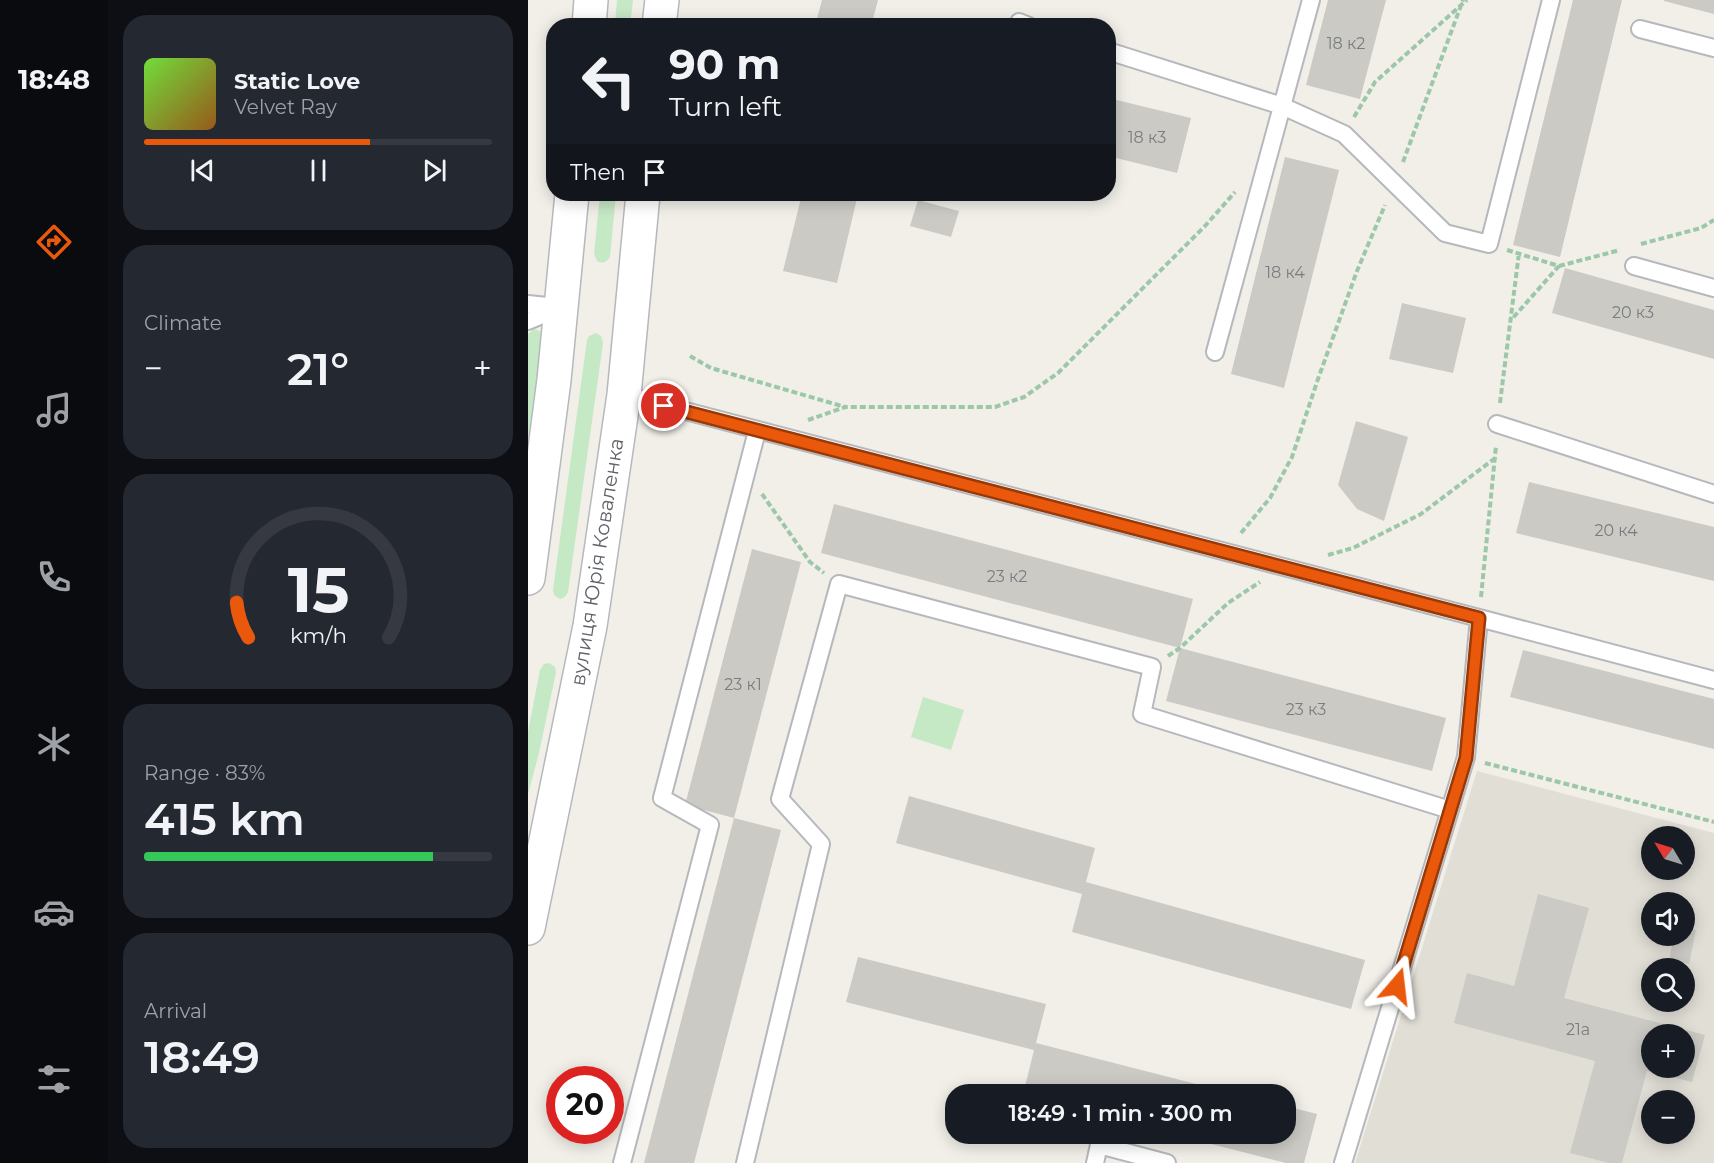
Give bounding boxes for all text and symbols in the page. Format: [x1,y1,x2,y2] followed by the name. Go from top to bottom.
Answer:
[1327,34,1365,53] house number: 18 к2
[669,38,780,90] text: 90 m
[570,42,648,120] icon: left
[18,63,90,96] text: 18:48
[234,68,360,95] text: Static Love
[669,90,782,123] text: Turn left
[234,95,337,119] text: Velvet Ray
[1128,128,1166,147] house number: 18 к3
[186,154,219,187] icon: previous
[302,154,335,187] icon: pause
[418,154,451,187] icon: next
[638,156,671,189] icon: arrive
[570,159,626,186] text: Then
[33,221,75,263] icon: directions
[1265,263,1305,282] house number: 18 к4
[1612,303,1654,322] house number: 20 к3
[144,311,222,335] text: Climate
[287,341,349,396] text: 21°
[144,348,163,388] text: −
[473,348,492,388] text: +
[638,380,689,431] pin
[33,389,75,431] icon: music
[647,389,680,422] icon: arrive
[566,437,628,687] street label: вулиця Юрія Коваленка
[1594,521,1638,540] house number: 20 к4
[287,553,349,629] text: 15
[33,556,75,598] icon: phone
[987,567,1027,586] house number: 23 к2
[289,623,347,649] text: km/h
[724,675,762,694] house number: 23 к1
[1286,700,1326,719] house number: 23 к3
[33,723,75,765] icon: climate
[144,761,265,785] text: Range · 83%
[144,791,305,846] text: 415 km
[1641,826,1695,880] north arrow
[1641,826,1695,1144] map controls
[33,891,75,933] icon: car
[1641,892,1695,946] button: sound
[1365,954,1429,1018] position arrow
[1641,958,1695,1012] button: search
[144,999,207,1023] text: Arrival
[1566,1020,1590,1039] house number: 21а
[1641,1024,1695,1078] button: +
[144,1029,260,1084] text: 18:49
[33,1058,75,1100] icon: filters
[546,1066,624,1144] speed limit sign: 20
[1641,1090,1695,1144] button: −
[1008,1100,1233,1127] text: 18:49 · 1 min · 300 m

